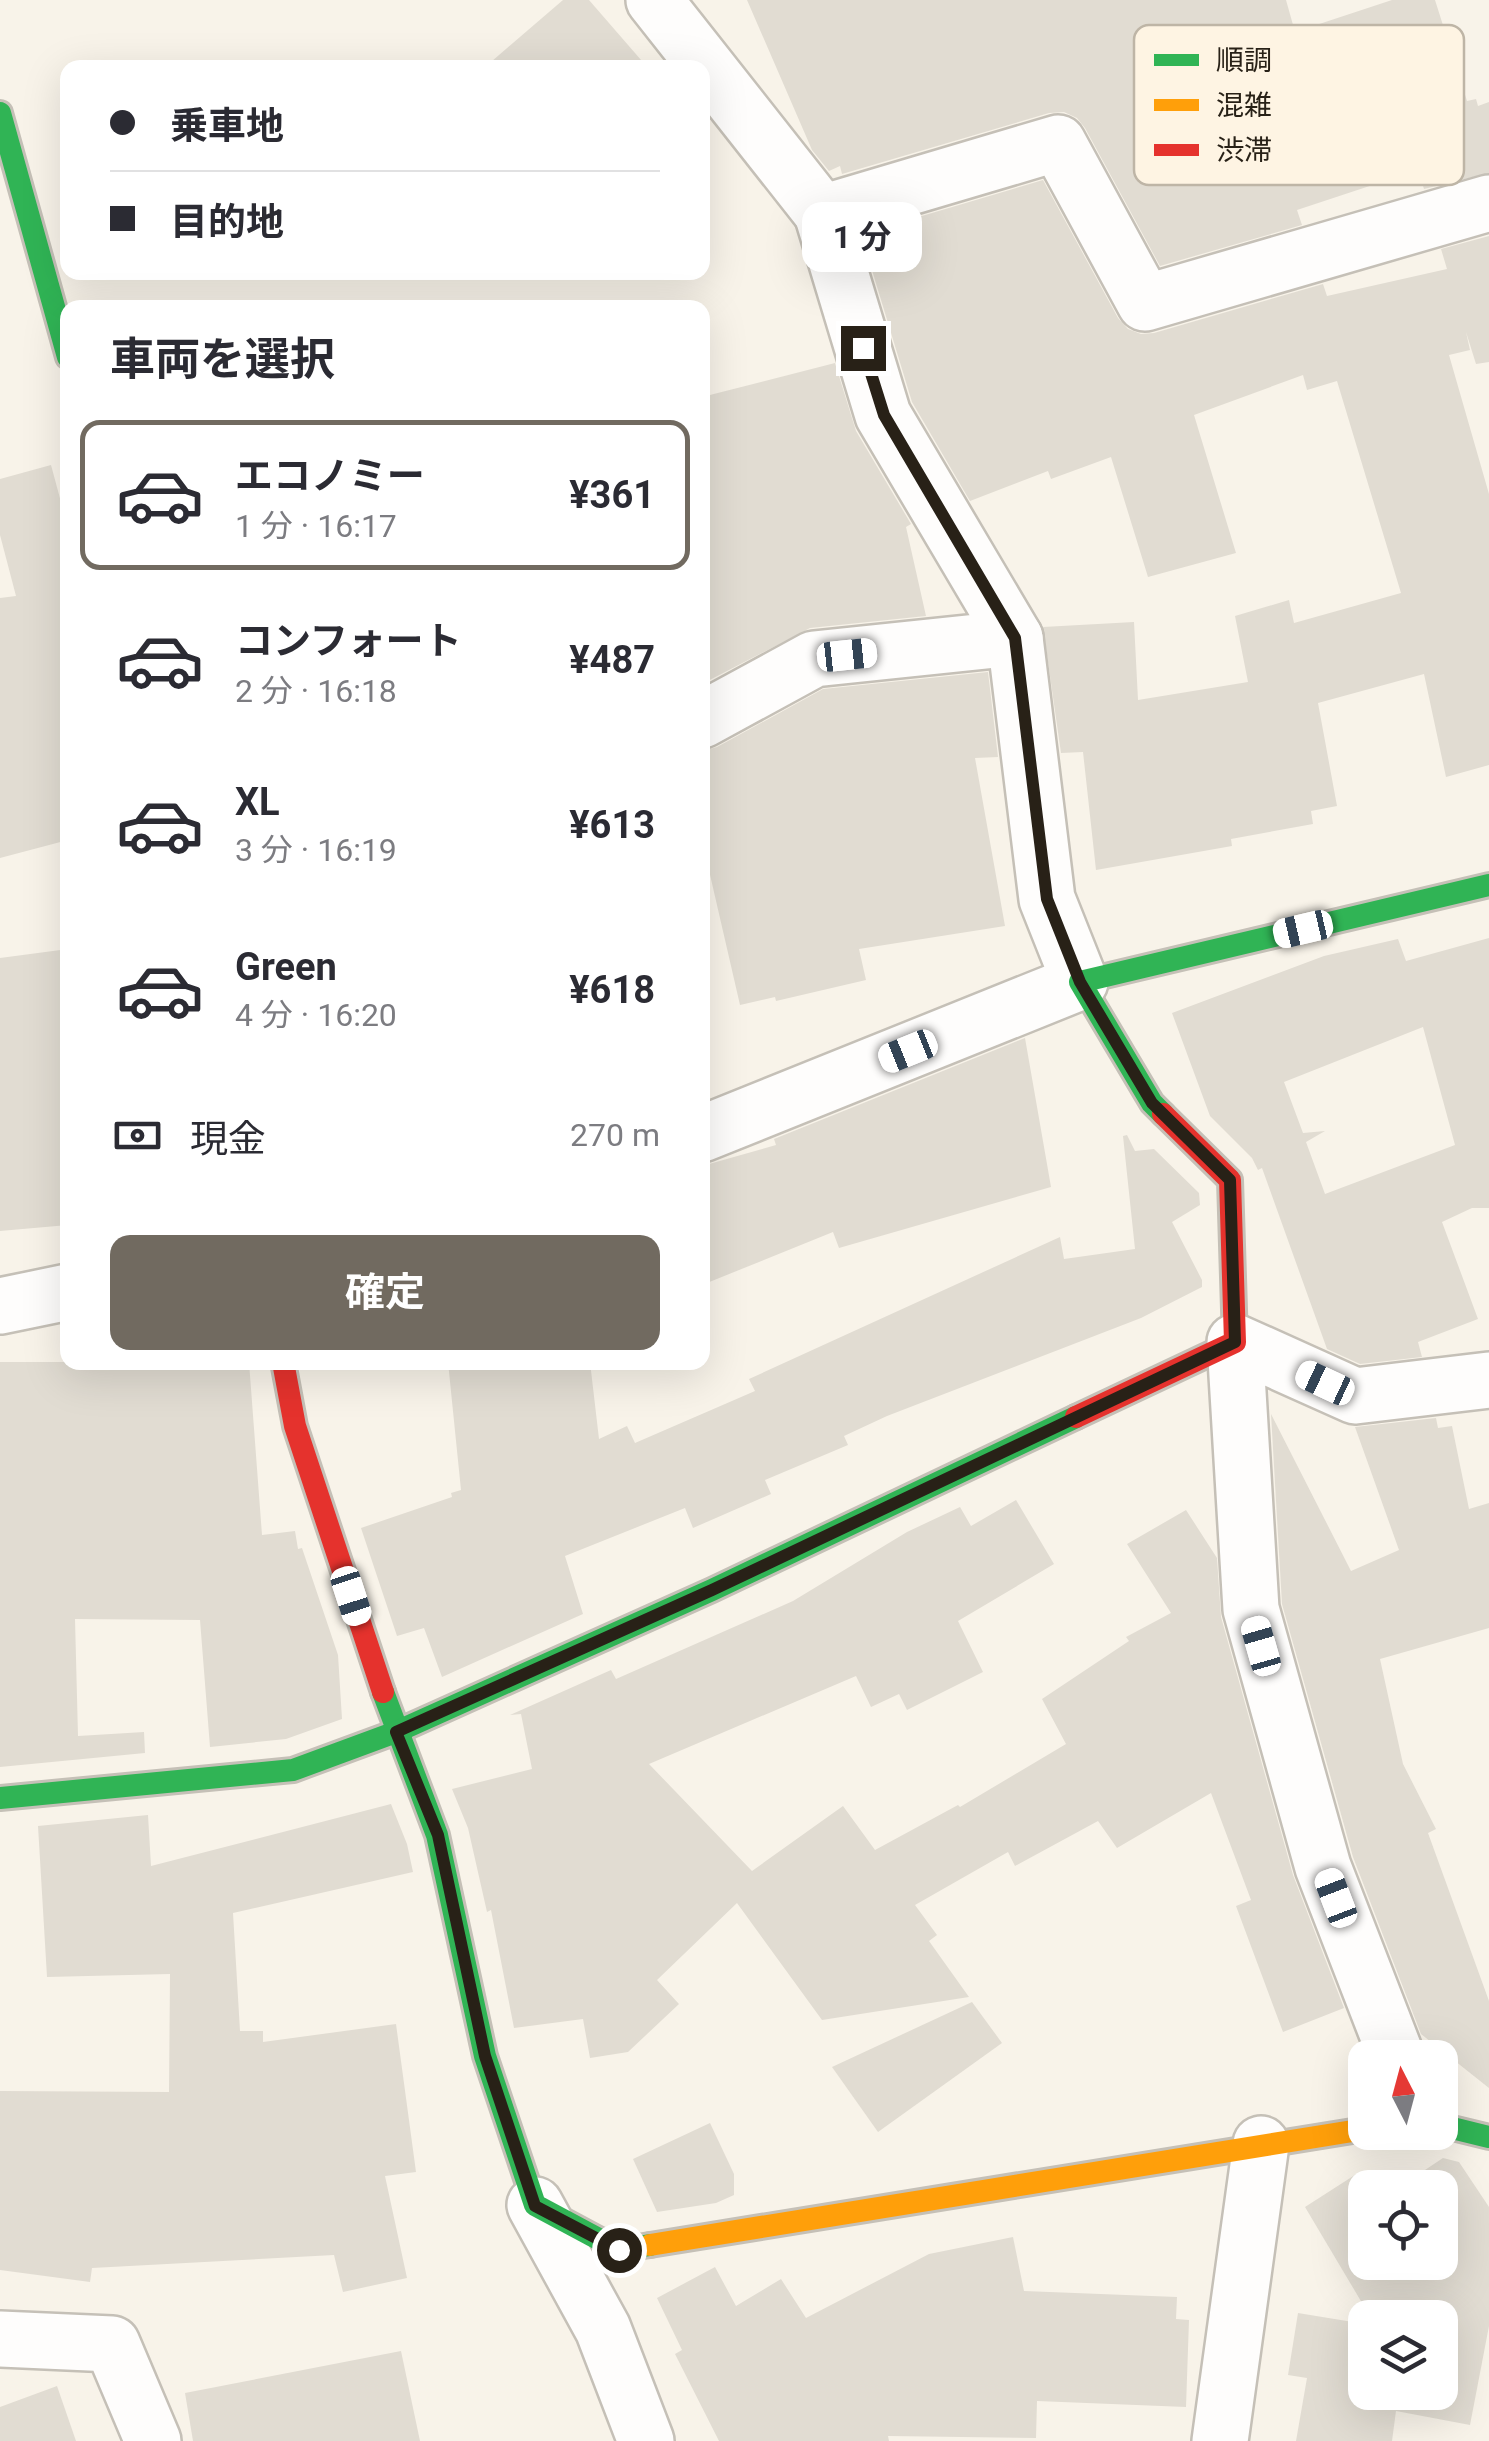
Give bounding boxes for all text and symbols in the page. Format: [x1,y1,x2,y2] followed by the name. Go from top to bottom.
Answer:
[1134,25,1464,185] legend
[1216,44,1272,77] text: 順調
[1216,89,1272,122] text: 混雑
[170,104,284,148] text: 乗車地
[1216,134,1272,167] text: 渋滞
[170,200,284,244] text: 目的地
[803,203,923,273] callout: 1 分
[833,218,891,256] text: 1 分
[841,326,886,371] route end
[110,333,335,386] text: 車両を選択
[115,450,205,540] icon: car
[235,454,425,498] text: エコノミー
[569,473,655,517] text: ¥361
[235,507,397,545] text: 1 分 · 16:17
[115,615,205,705] icon: car
[235,619,462,663] text: コンフォート
[816,637,878,673] car
[569,638,655,682] text: ¥487
[235,672,397,710] text: 2 分 · 16:18
[115,780,205,870] icon: car
[235,780,280,824] text: XL
[569,803,655,847] text: ¥613
[235,831,397,869] text: 3 分 · 16:19
[1270,908,1336,950] car
[115,945,205,1035] icon: car
[235,945,337,989] text: Green
[569,968,655,1012] text: ¥618
[235,996,397,1034] text: 4 分 · 16:20
[875,1026,941,1076] car
[110,1108,165,1163] icon: cash
[570,1116,660,1154] text: 270 m
[190,1117,266,1161] text: 現金
[110,1235,660,1350] button: 確定
[1291,1357,1359,1409] car
[327,1563,375,1629] car
[1238,1613,1284,1679] car
[1311,1865,1361,1931] car
[1348,2040,1458,2150] north arrow
[1348,2040,1458,2410] map controls
[1348,2170,1458,2280] button: locate
[597,2228,642,2273] route start
[1348,2300,1458,2410] button: layers

